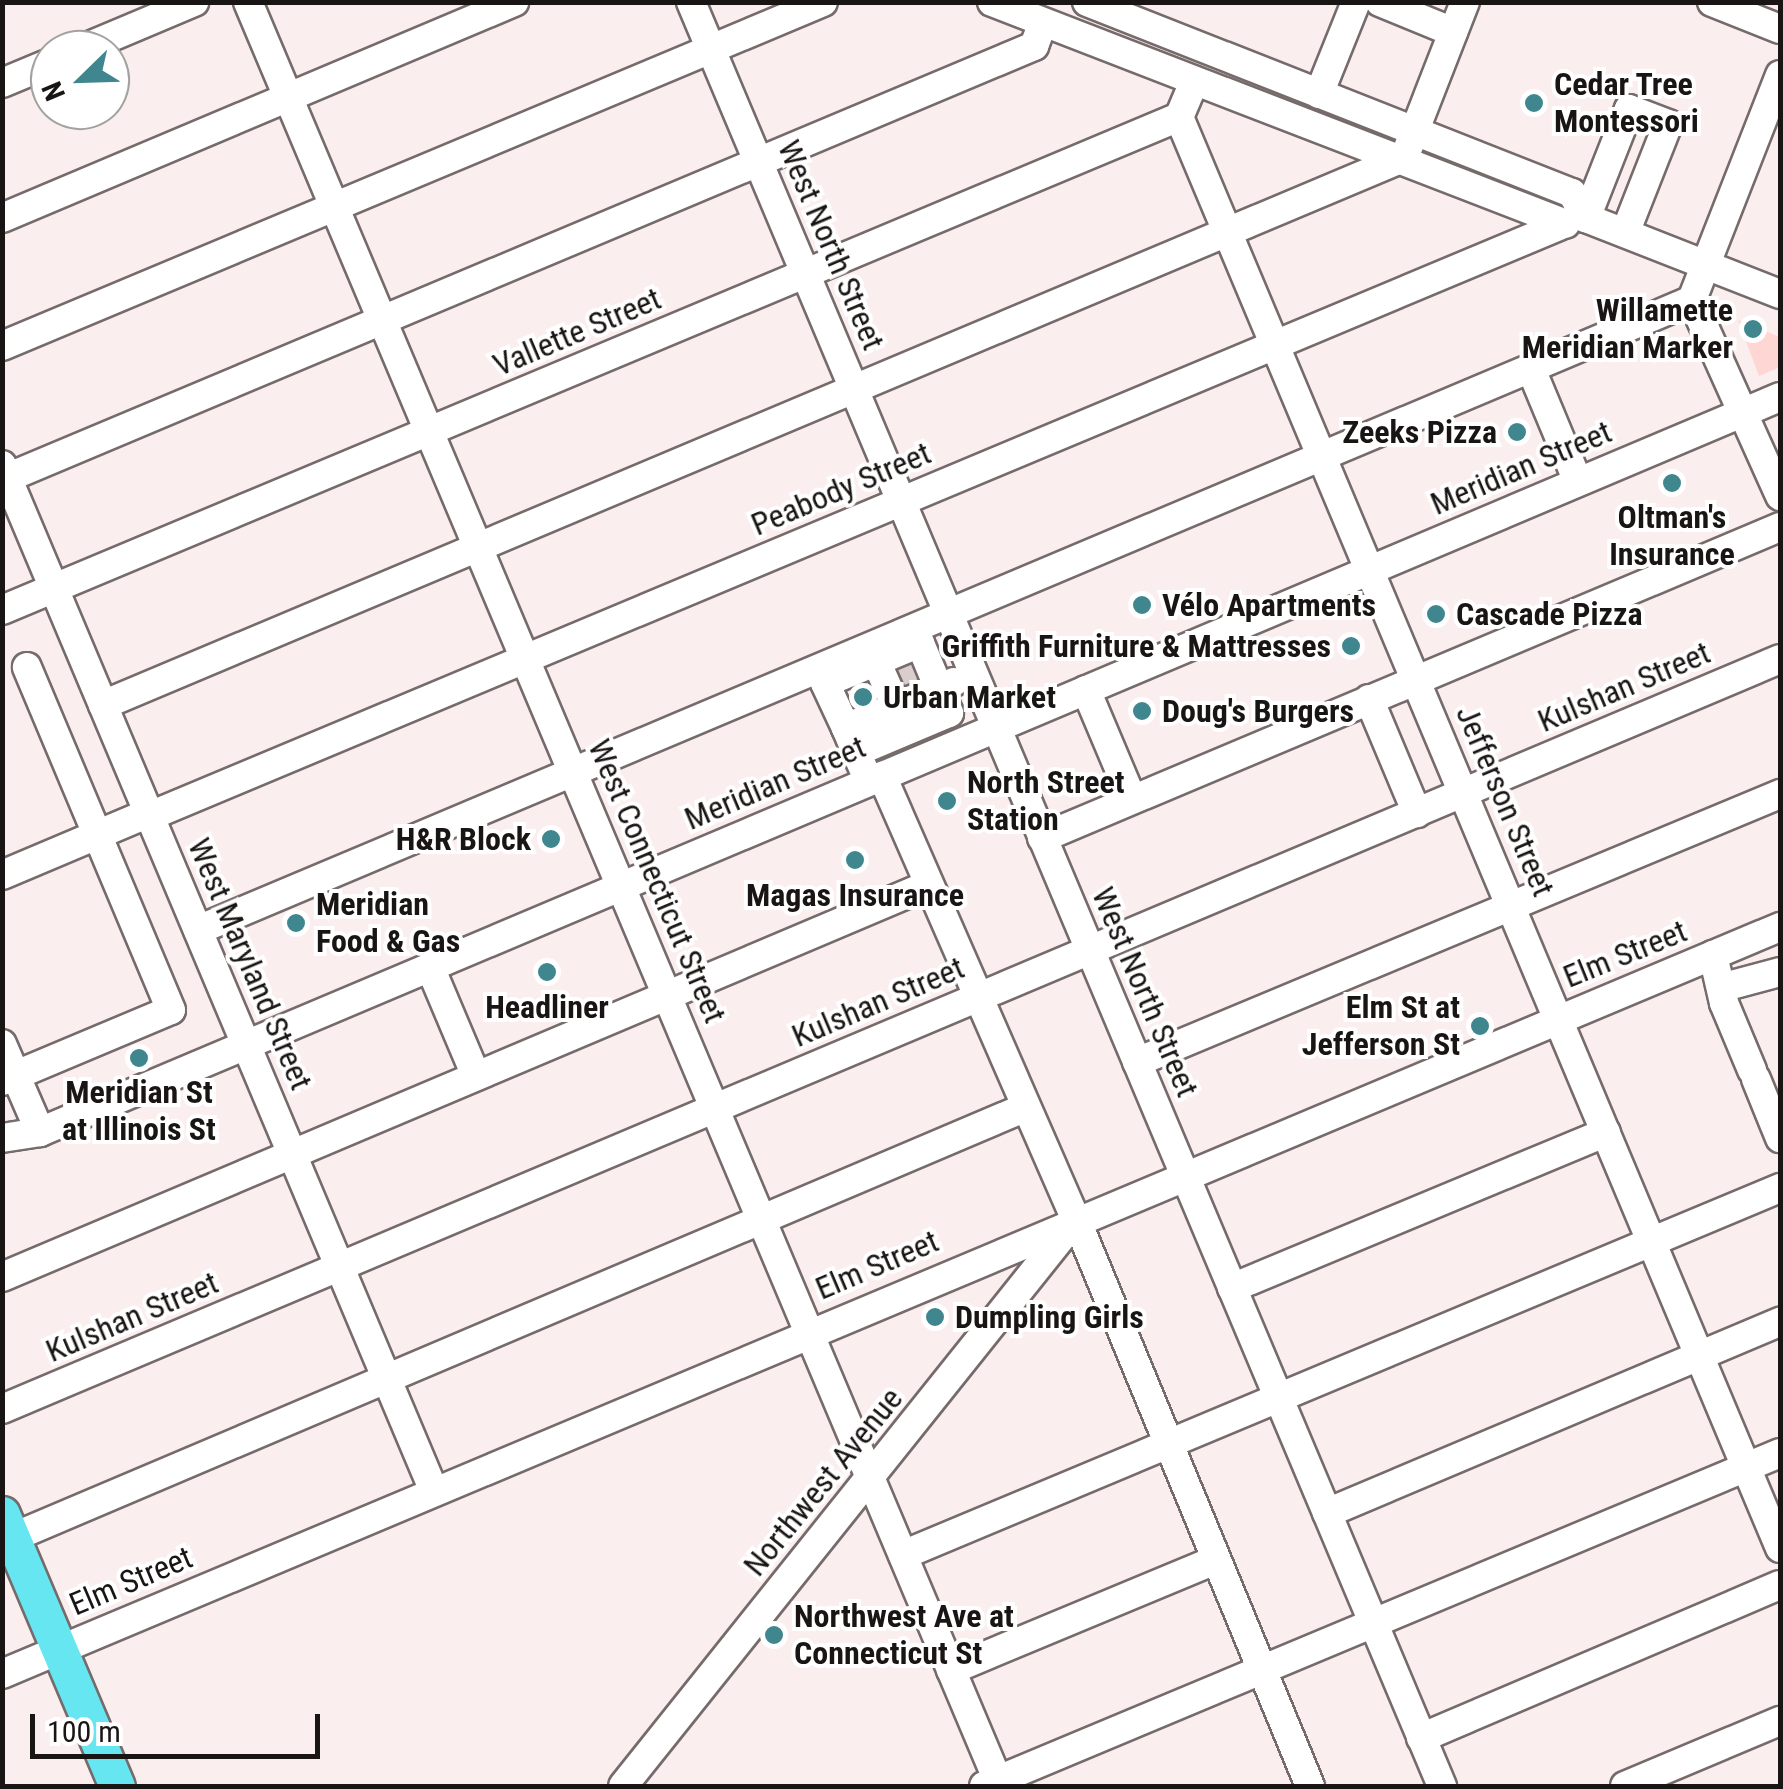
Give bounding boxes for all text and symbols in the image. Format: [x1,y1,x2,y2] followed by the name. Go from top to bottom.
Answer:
[30,30,130,130] north arrow
[1554,66,1699,141] place label: Cedar Tree Montessori
[35,77,72,105] text: N
[1523,92,1545,114] marker: Cedar Tree Montessori
[770,134,892,356] street label: West North Street
[487,279,667,385] street label: Vallette Street
[1522,292,1733,367] place label: Willamette Meridian Marker
[1742,318,1764,340] marker: Willamette Meridian Marker
[1342,413,1497,451] place label: Zeeks Pizza
[1425,413,1617,523] street label: Meridian Street
[1506,421,1528,443] marker: Zeeks Pizza
[745,434,937,544] street label: Peabody Street
[1661,472,1683,494] marker: Oltman's Insurance
[1609,499,1735,574] place label: Oltman's Insurance
[1162,586,1376,624] place label: Vélo Apartments
[1131,594,1153,616] marker: Vélo Apartments
[1456,595,1642,633] place label: Cascade Pizza
[1425,603,1447,625] marker: Cascade Pizza
[941,627,1331,665] place label: Griffith Furniture & Mattresses
[1532,634,1716,740] street label: Kulshan Street
[1340,635,1362,657] marker: Griffith Furniture & Mattresses
[883,678,1056,716] place label: Urban Market
[852,686,874,708] marker: Urban Market
[1162,692,1354,730] place label: Doug's Burgers
[1131,700,1153,722] marker: Doug's Burgers
[1448,700,1562,902] street label: Jefferson Street
[679,728,871,838] street label: Meridian Street
[580,734,734,1028] street label: West Connecticut Street
[967,764,1125,839] place label: North Street Station
[936,790,958,812] marker: North Street Station
[396,820,531,858] place label: H&R Block
[540,828,562,850] marker: H&R Block
[180,832,320,1096] street label: West Maryland Street
[844,849,866,871] marker: Magas Insurance
[746,876,964,914] place label: Magas Insurance
[1084,881,1206,1103] street label: West North Street
[316,886,460,961] place label: Meridian Food & Gas
[285,912,307,934] marker: Meridian Food & Gas
[1558,912,1692,996] street label: Elm Street
[786,949,970,1055] street label: Kulshan Street
[536,961,558,983] marker: Headliner
[485,988,609,1026] place label: Headliner
[1302,989,1460,1064] place label: Elm St at Jefferson St
[1469,1015,1491,1037] marker: Elm St at Jefferson St
[128,1047,150,1069] marker: Meridian St at Illinois St
[62,1074,216,1149] place label: Meridian St at Illinois St
[810,1222,944,1308] street label: Elm Street
[40,1264,224,1370] street label: Kulshan Street
[955,1298,1144,1336] place label: Dumpling Girls
[924,1306,946,1328] marker: Dumpling Girls
[735,1380,911,1584] street label: Northwest Avenue
[64,1538,198,1624] street label: Elm Street
[794,1598,1014,1673] place label: Northwest Ave at Connecticut St
[763,1624,785,1646] marker: Northwest Ave at Connecticut St
[35,1694,325,1756] scale bar
[47,1714,121,1749] text: 100 m

